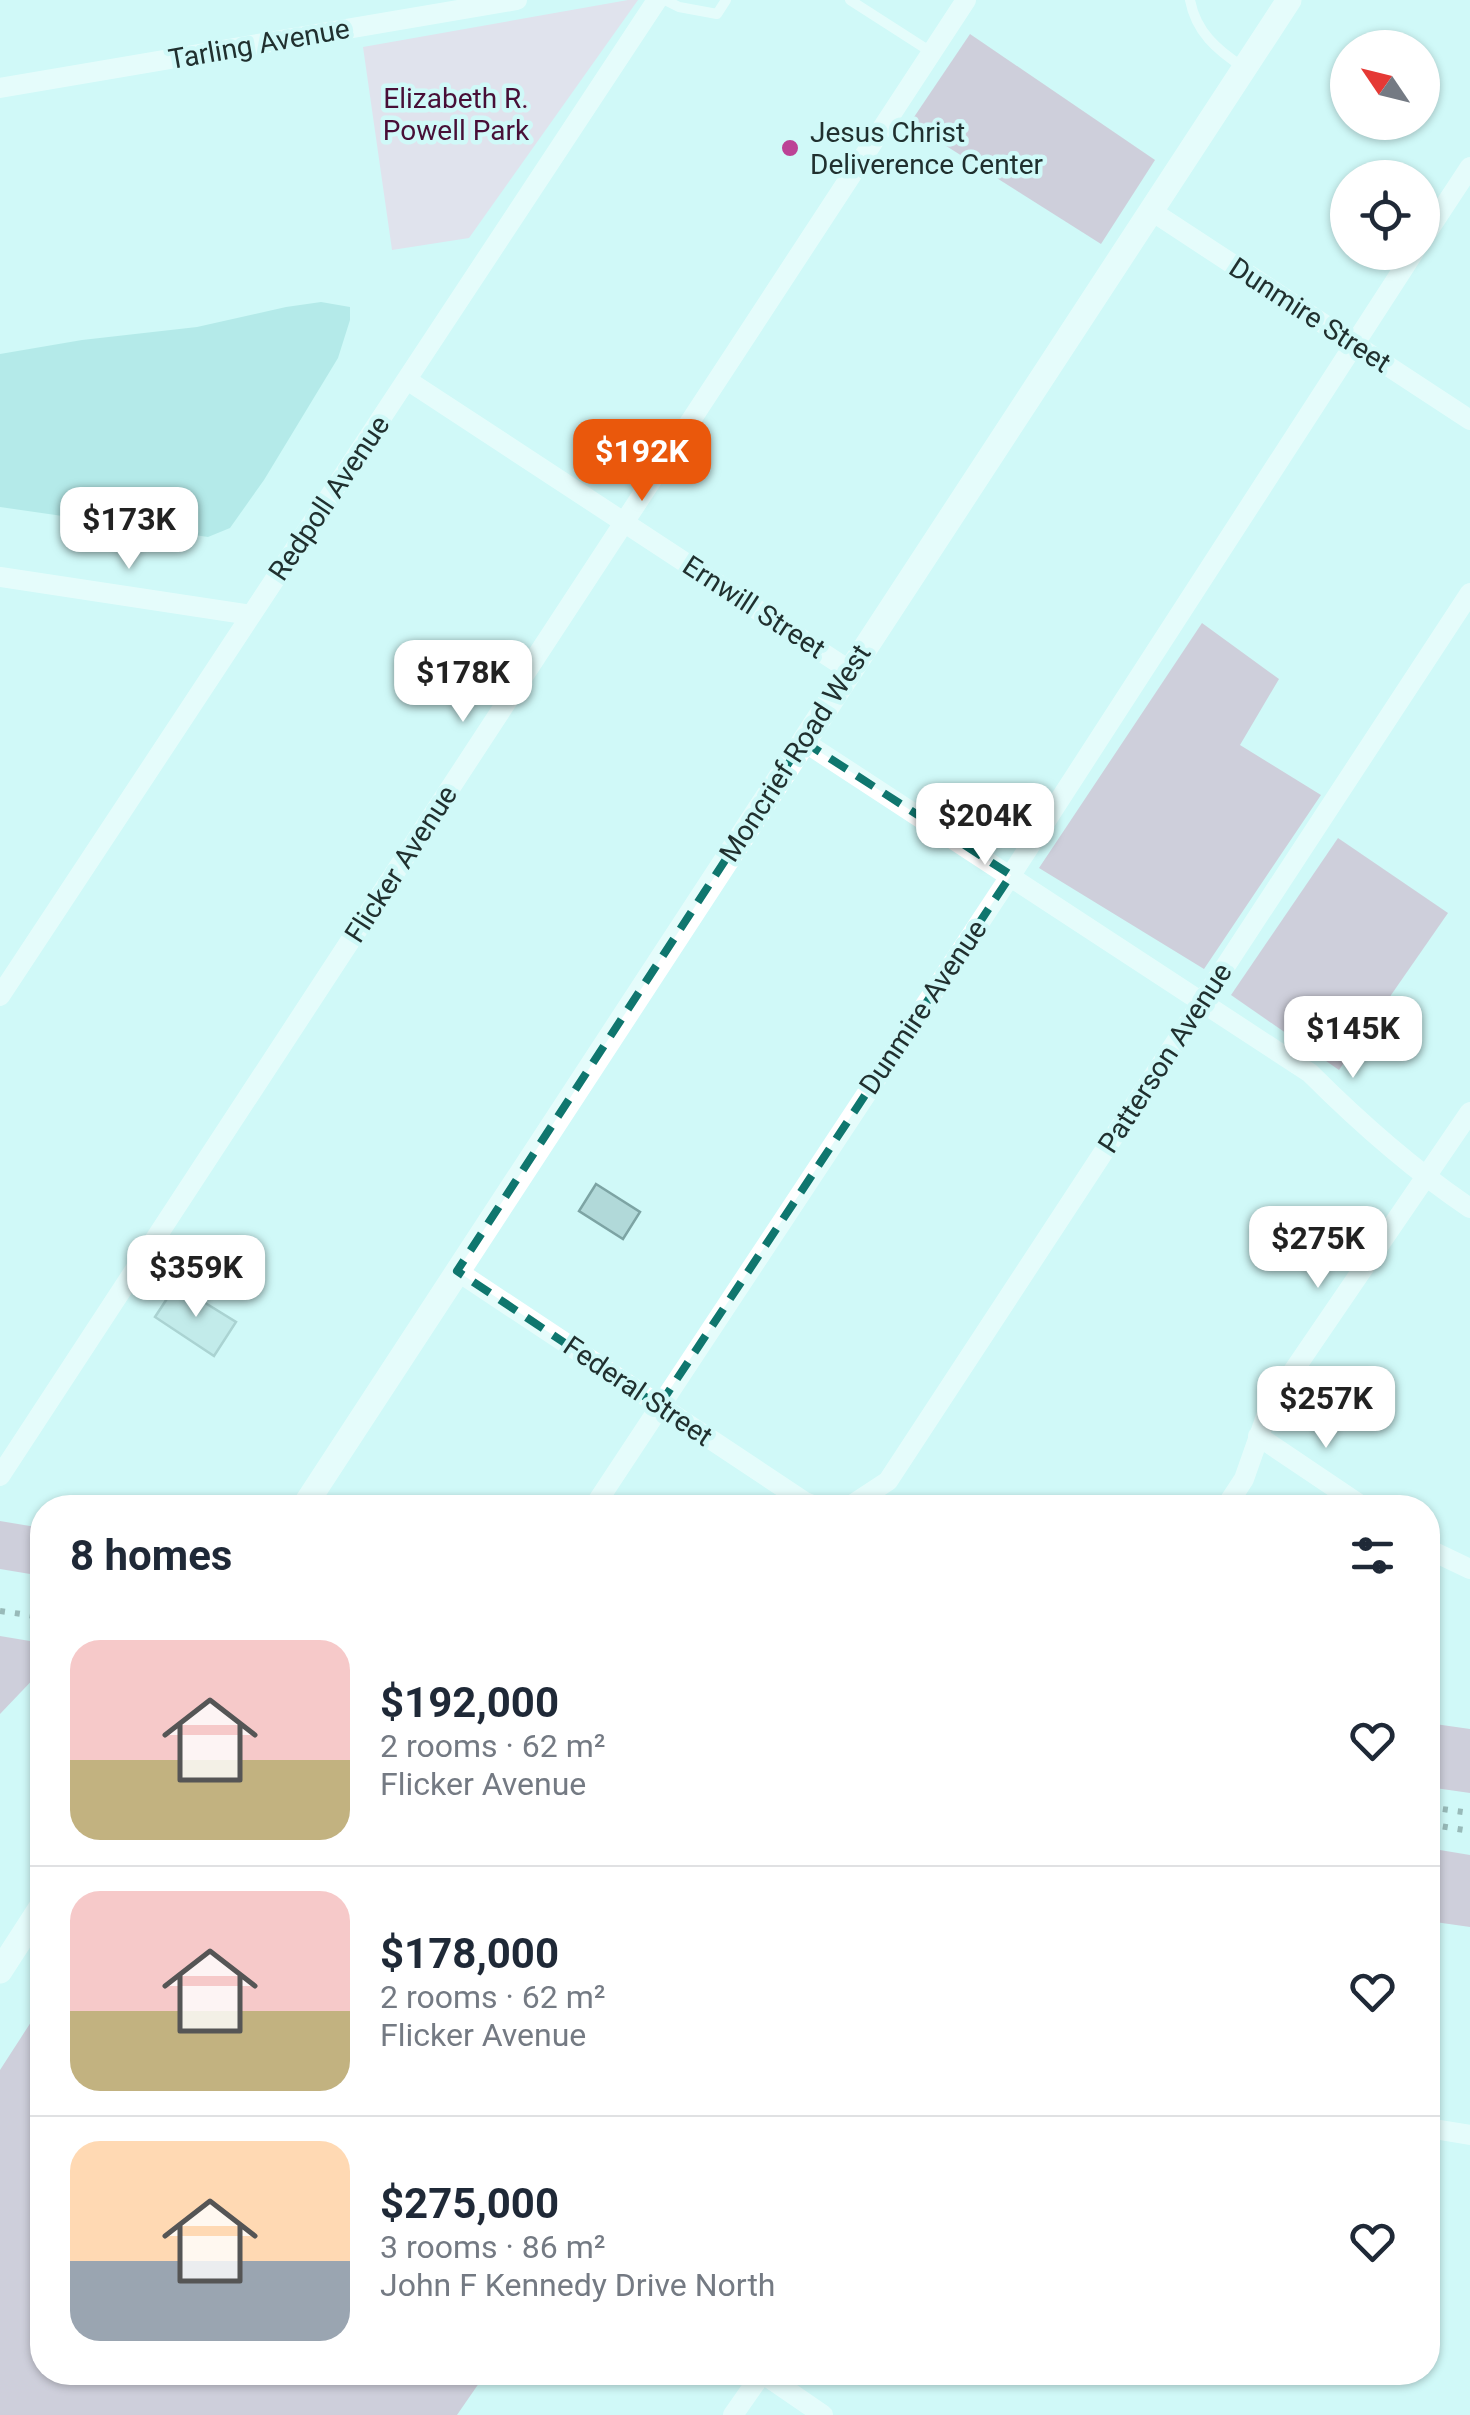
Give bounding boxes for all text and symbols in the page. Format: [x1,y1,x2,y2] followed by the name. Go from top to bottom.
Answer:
[166,12,352,76] street label: Tarling Avenue
[1330,30,1440,140] north arrow
[1330,30,1440,270] map controls
[383,82,530,147] park label: Elizabeth R. Powell Park
[810,116,1044,181] place label: Jesus Christ Deliverence Center
[779,137,801,159] marker: Jesus Christ Deliverence Center
[1330,160,1440,270] button: locate
[1223,251,1397,379] street label: Dunmire Street
[262,409,396,587] street label: Redpoll Avenue
[572,419,712,504] pin: $192K
[595,432,689,470] text: $192K
[59,487,199,572] pin: $173K
[82,500,176,538] text: $173K
[677,549,831,665] street label: Ernwill Street
[712,638,878,868] street label: Moncrief Road West
[393,640,533,725] pin: $178K
[416,653,510,691] text: $178K
[338,779,464,949] street label: Flicker Avenue
[915,783,1055,868] pin: $204K
[938,796,1032,834] text: $204K
[853,914,993,1100] street label: Dunmire Avenue
[1091,957,1239,1159] street label: Patterson Avenue
[1283,996,1423,1081] pin: $145K
[1306,1009,1400,1047] text: $145K
[1248,1206,1388,1291] pin: $275K
[1271,1219,1365,1257] text: $275K
[126,1235,266,1320] pin: $359K
[149,1248,243,1286] text: $359K
[557,1329,719,1453] street label: Federal Street
[1256,1366,1396,1451] pin: $257K
[1279,1379,1373,1417] text: $257K
[1345,1528,1400,1583] icon: filters
[70,1531,232,1580] text: 8 homes
[380,1678,559,1727] text: $192,000
[150,1680,270,1800] icon: home
[1345,1713,1400,1768] icon: heart
[380,1727,605,1765] text: 2 rooms · 62 m²
[380,1765,586,1803] text: Flicker Avenue
[380,1929,559,1978] text: $178,000
[150,1931,270,2051] icon: home
[1345,1964,1400,2019] icon: heart
[380,1978,605,2016] text: 2 rooms · 62 m²
[380,2016,586,2054] text: Flicker Avenue
[380,2179,559,2228] text: $275,000
[150,2181,270,2301] icon: home
[1345,2214,1400,2269] icon: heart
[380,2228,605,2266] text: 3 rooms · 86 m²
[380,2266,775,2304] text: John F Kennedy Drive North

